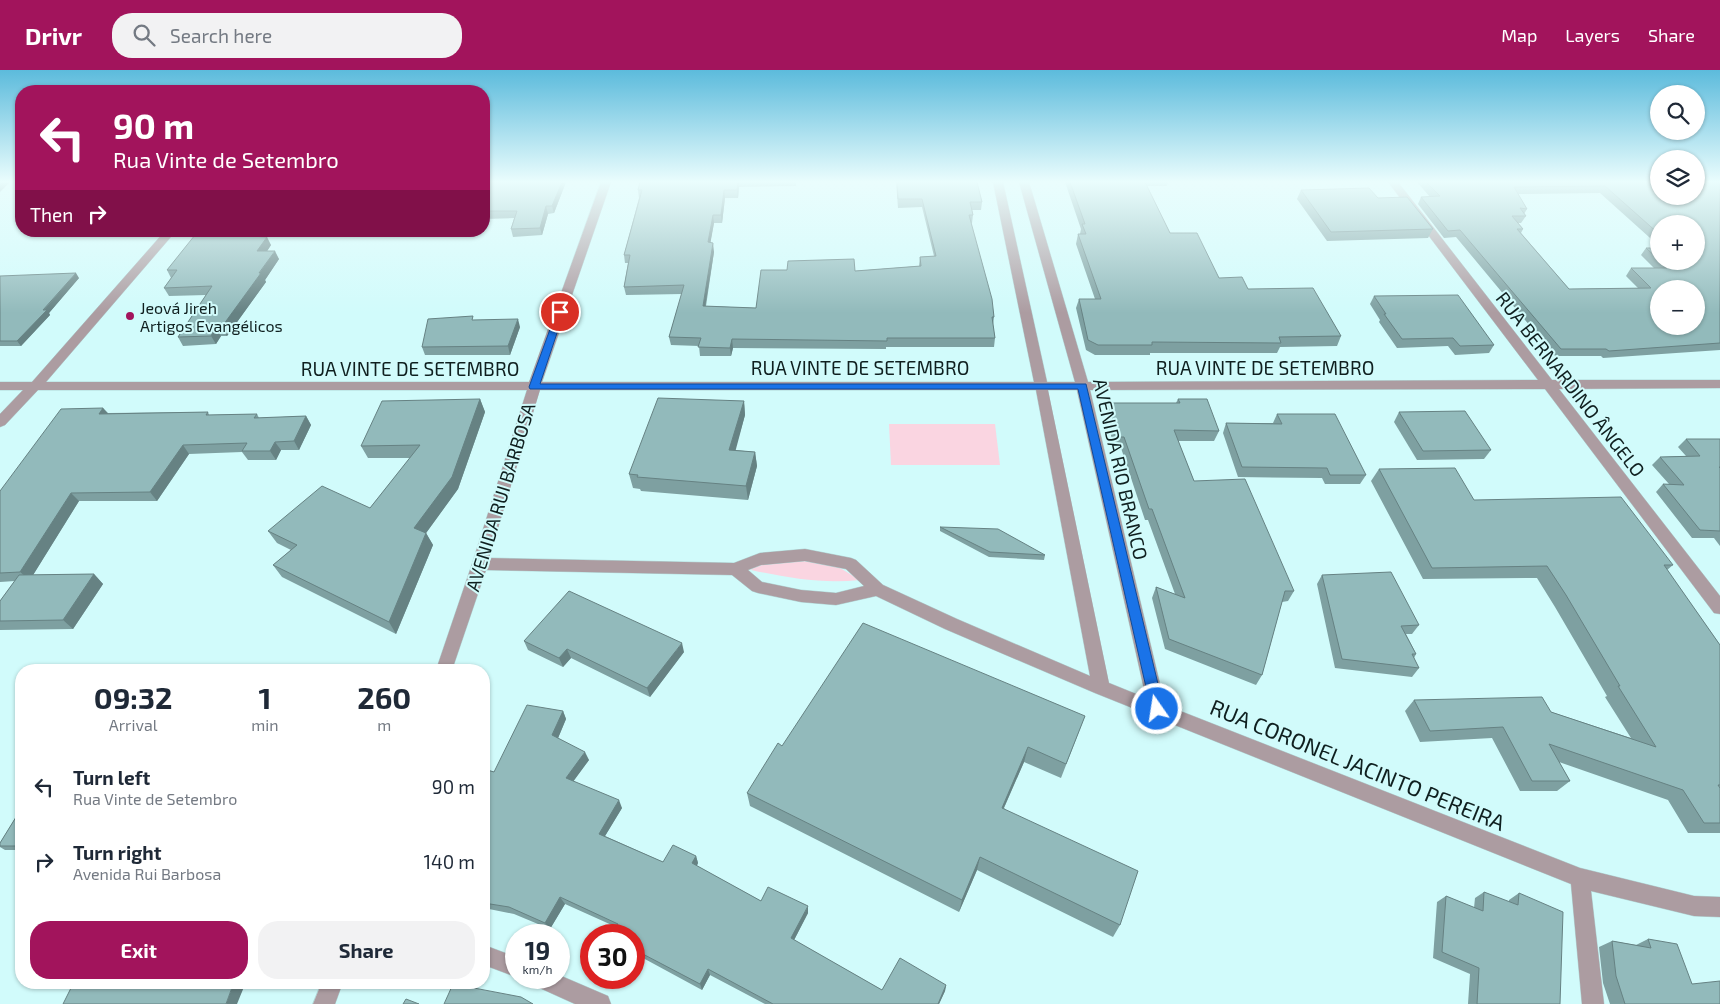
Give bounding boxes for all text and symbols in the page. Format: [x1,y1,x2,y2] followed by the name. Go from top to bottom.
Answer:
[112,13,462,58] search box
[25,21,82,50] text: Drivr
[130,21,158,49] icon: search
[170,24,272,47] text: Search here
[1501,24,1537,46] text: Map
[1565,24,1620,46] text: Layers
[1648,24,1695,46] text: Share
[1650,85,1705,335] map controls
[1650,85,1705,140] button: search
[113,104,194,146] text: 90 m
[30,105,95,170] icon: left
[113,146,339,172] text: Rua Vinte de Setembro
[1650,150,1705,205] button: layers
[83,200,111,228] icon: right
[30,203,73,226] text: Then
[1650,215,1705,270] button: +
[1650,280,1705,335] button: −
[1492,287,1650,481] street label: RUA BERNARDINO ÂNGELO
[539,291,581,333] pin
[140,298,283,335] place label: Jeová Jireh Artigos Evangélicos
[546,298,574,326] icon: arrive
[124,310,136,322] marker: Jeová Jireh Artigos Evangélicos
[751,356,969,379] street label: RUA VINTE DE SETEMBRO
[1156,356,1374,379] street label: RUA VINTE DE SETEMBRO
[301,357,519,380] street label: RUA VINTE DE SETEMBRO
[1089,376,1153,562] street label: AVENIDA RIO BRANCO
[460,400,540,594] street label: AVENIDA RUI BARBOSA
[94,679,173,715] text: 09:32
[258,679,271,715] text: 1
[357,679,411,715] text: 260
[1130,682,1182,734] position arrow
[1207,693,1510,835] street label: RUA CORONEL JACINTO PEREIRA
[109,715,157,734] text: Arrival
[251,715,279,734] text: min
[377,715,391,734] text: m
[73,766,150,789] text: Turn left
[30,773,58,801] icon: left
[432,775,475,798] text: 90 m
[73,789,237,808] text: Rua Vinte de Setembro
[73,841,161,864] text: Turn right
[30,848,58,876] icon: right
[423,850,475,873] text: 140 m
[73,864,221,883] text: Avenida Rui Barbosa
[30,921,248,979] button: Exit
[258,921,475,979] button: Share
[580,924,645,989] speed limit sign: 30
[525,935,550,965] text: 19
[523,962,552,976] text: km/h

